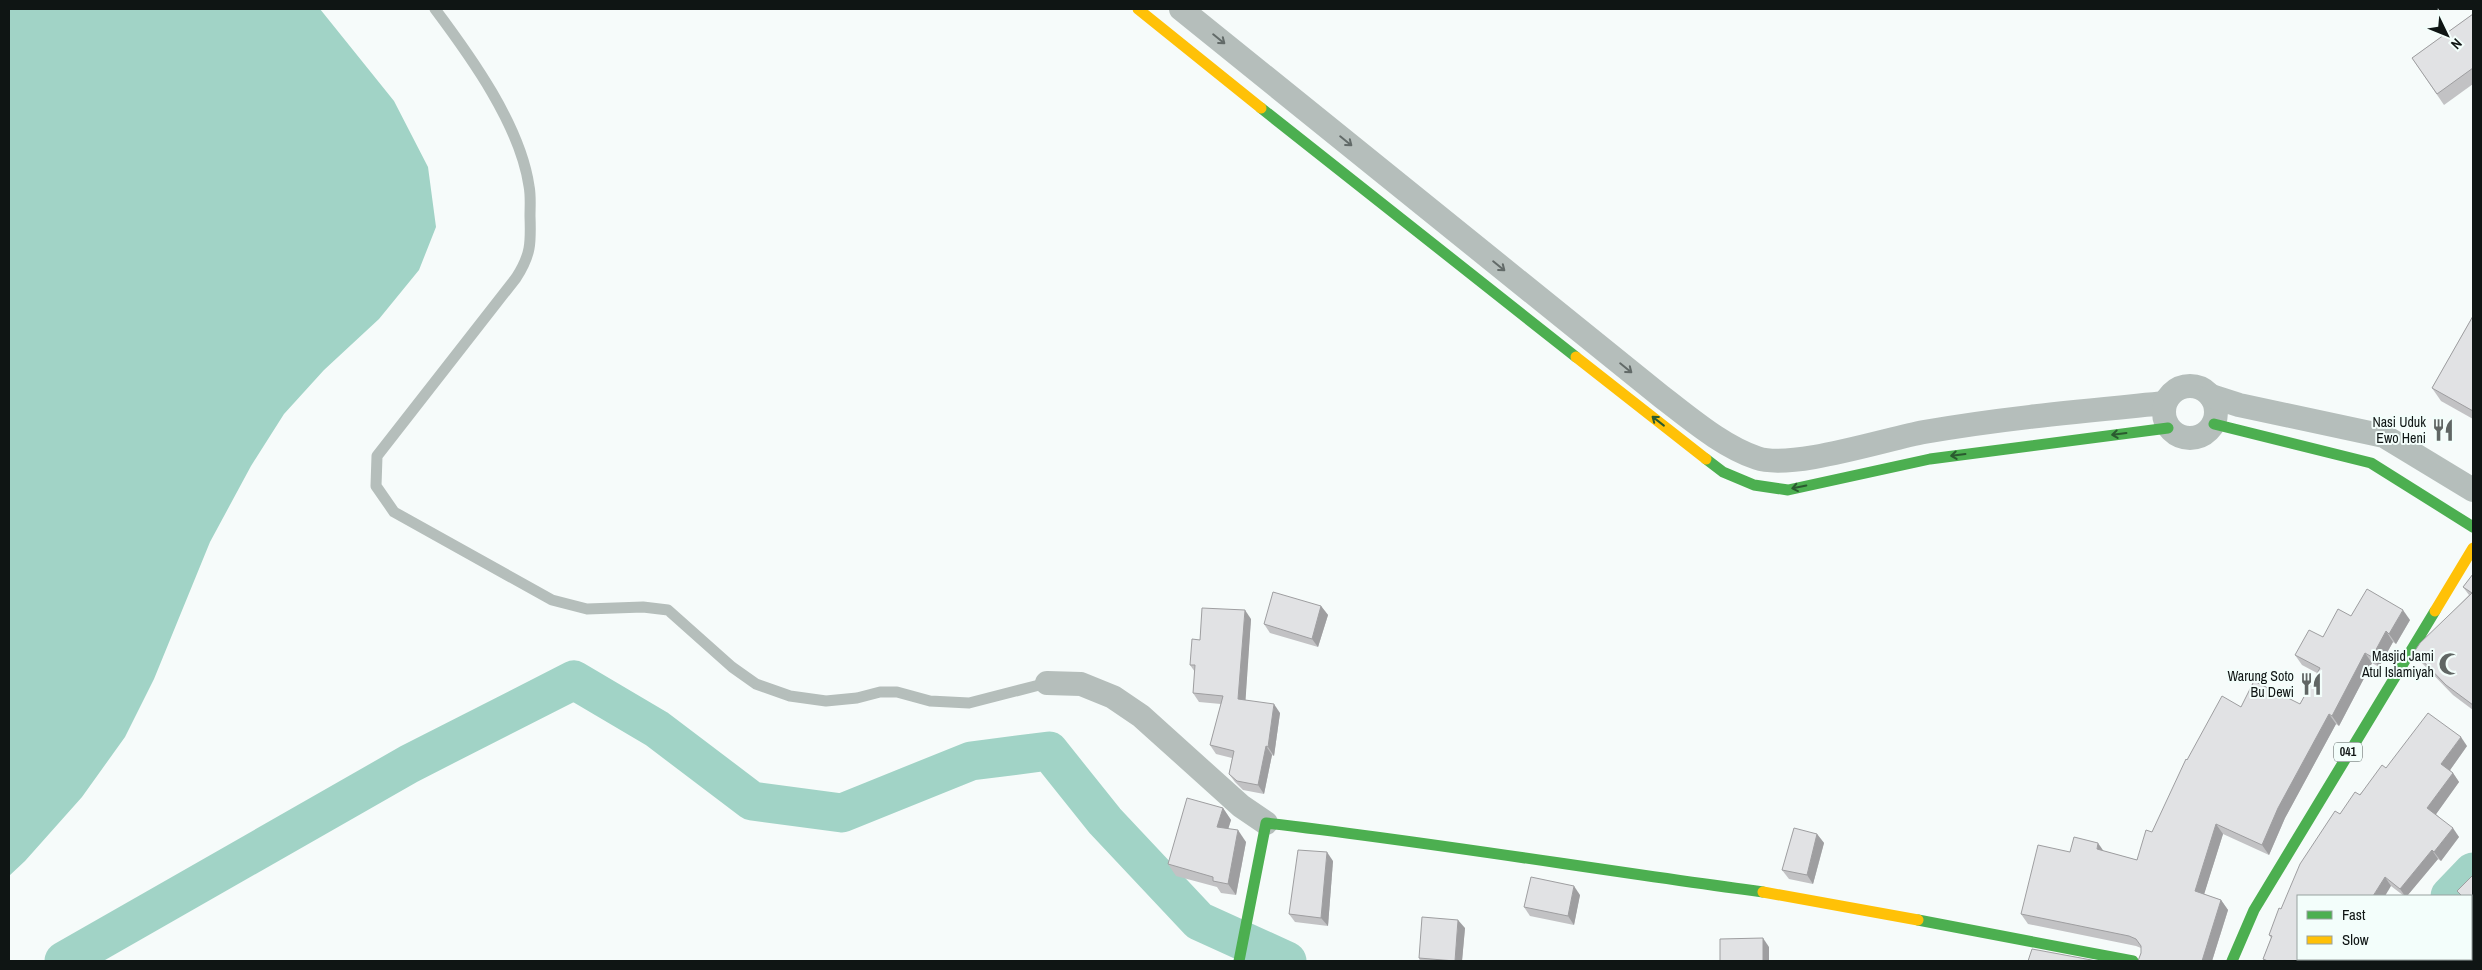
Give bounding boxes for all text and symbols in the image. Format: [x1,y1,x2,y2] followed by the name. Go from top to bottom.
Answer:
[2422,10,2472,60] north arrow
[1212,34,1225,45] one-way arrow
[2447,35,2466,53] text: N
[1339,136,1352,147] one-way arrow
[1493,260,1506,271] one-way arrow
[1619,362,1632,373] one-way arrow
[2372,413,2426,447] place label: Nasi Uduk Ewo Heni
[1651,415,1664,426] one-way arrow
[2430,417,2456,443] restaurant icon: Nasi Uduk Ewo Heni
[2112,429,2128,439] one-way arrow
[1951,450,1967,460] one-way arrow
[1792,483,1808,493] one-way arrow
[2361,647,2434,681] place label: Masjid Jami Atul Islamiyah
[2437,651,2463,677] mosque icon: Masjid Jami Atul Islamiyah
[2227,667,2294,701] place label: Warung Soto Bu Dewi
[2298,671,2324,697] restaurant icon: Warung Soto Bu Dewi
[2334,742,2362,762] road number: 041
[2297,895,2472,960] legend
[2342,904,2366,925] text: Fast
[2342,929,2369,950] text: Slow

